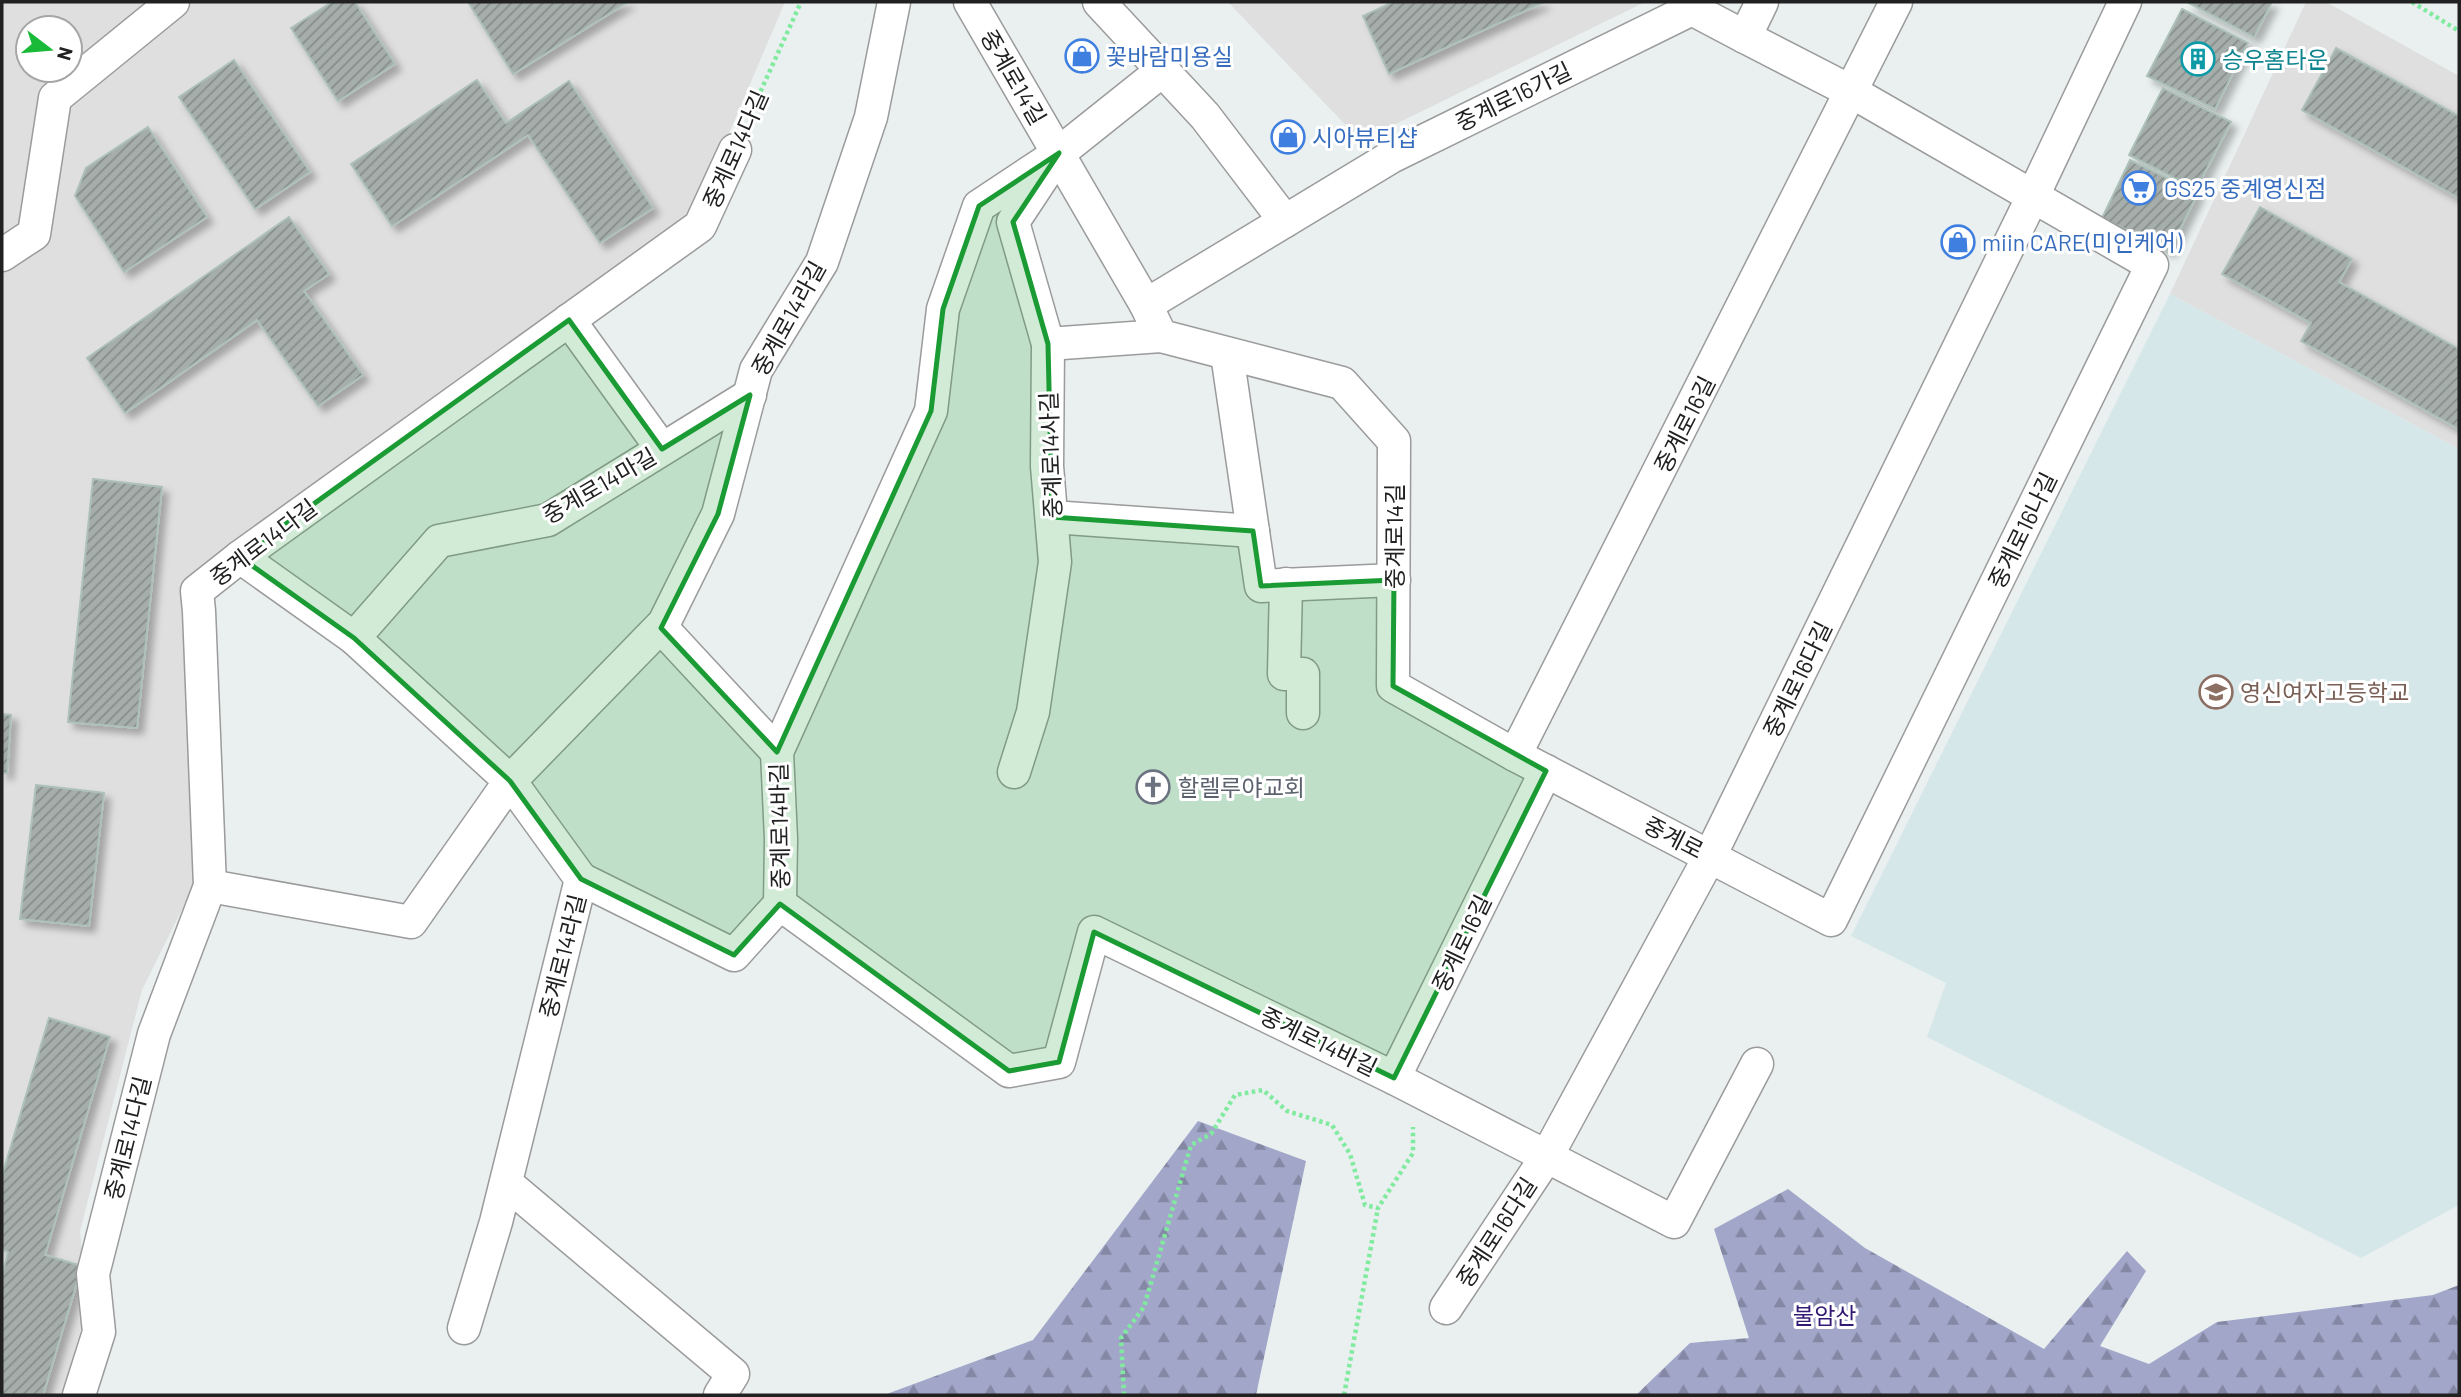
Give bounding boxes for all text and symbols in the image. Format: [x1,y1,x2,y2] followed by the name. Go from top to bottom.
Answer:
[14,14,84,84] north arrow
[976,24,1052,130] street label: 중계로14길
[1063,37,1101,75] shop icon: 꽃바람미용실
[2179,40,2217,78] building icon: 승우홈타운
[1106,42,1233,70] place label: 꽃바람미용실
[53,45,79,63] text: N
[2222,45,2328,73] place label: 승우홈타운
[1450,56,1576,136] street label: 중계로16가길
[696,86,774,212] street label: 중계로14다길
[1269,118,1307,156] shop icon: 시아뷰티샵
[1312,123,1418,151] place label: 시아뷰티샵
[2120,169,2158,207] supermarket icon: GS25 중계영신점
[2164,174,2326,202] place label: GS25 중계영신점
[1939,223,1977,261] shop icon: miin CARE(미인케어)
[1982,228,2183,256] place label: miin CARE(미인케어)
[745,256,831,380] street label: 중계로14라길
[1648,371,1720,477] street label: 중계로16길
[1034,391,1066,519] street label: 중계로14사길
[537,441,661,529] street label: 중계로14마길
[1982,467,2062,593] street label: 중계로16나길
[1380,483,1408,589] street label: 중계로14길
[204,493,322,591] street label: 중계로14다길
[1757,616,1837,742] street label: 중계로16다길
[2197,673,2235,711] school or university icon: 영신여자고등학교
[2240,678,2409,706] place label: 영신여자고등학교
[764,762,794,890] street label: 중계로14바길
[1134,768,1172,806] church icon: 할렐루야교회
[1178,773,1305,801] place label: 할렐루야교회
[1639,810,1709,864] street label: 중계로
[1426,890,1496,996] street label: 중계로16길
[533,891,591,1021] street label: 중계로14라길
[1256,1001,1382,1081] street label: 중계로14바길
[98,1073,156,1203] street label: 중계로14다길
[1450,1172,1542,1292] street label: 중계로16다길
[1793,1301,1857,1329] park label: 불암산

